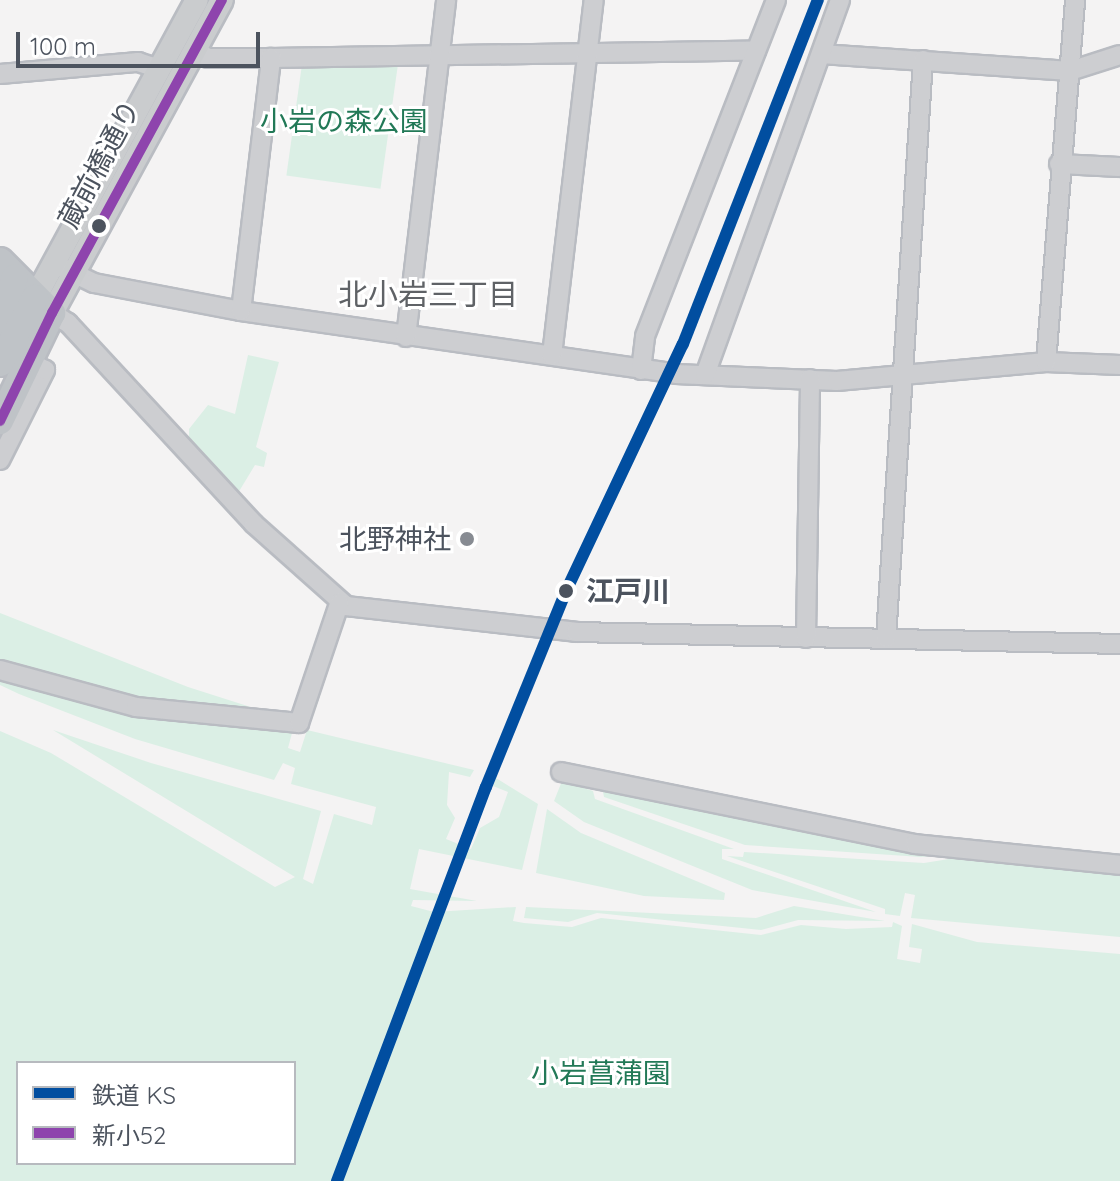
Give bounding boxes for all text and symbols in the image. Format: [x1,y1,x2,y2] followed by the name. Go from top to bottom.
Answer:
[20,16,264,66] scale bar
[30,31,96,61] text: 100 m
[51,94,147,234] street label: 蔵前橋通り
[260,104,428,138] park label: 小岩の森公園
[91,218,107,234] unlabelled marker
[338,276,518,312] district label: 北小岩三丁目
[339,522,451,556] place label: 北野神社
[458,530,476,548] marker: 北野神社
[586,574,670,608] place label: 江戸川
[553,578,579,604] marker: 江戸川
[531,1056,671,1090] park label: 小岩菖蒲園
[16,1061,296,1165] legend
[92,1080,176,1110] text: 鉄道 KS
[92,1120,166,1150] text: 新小52

